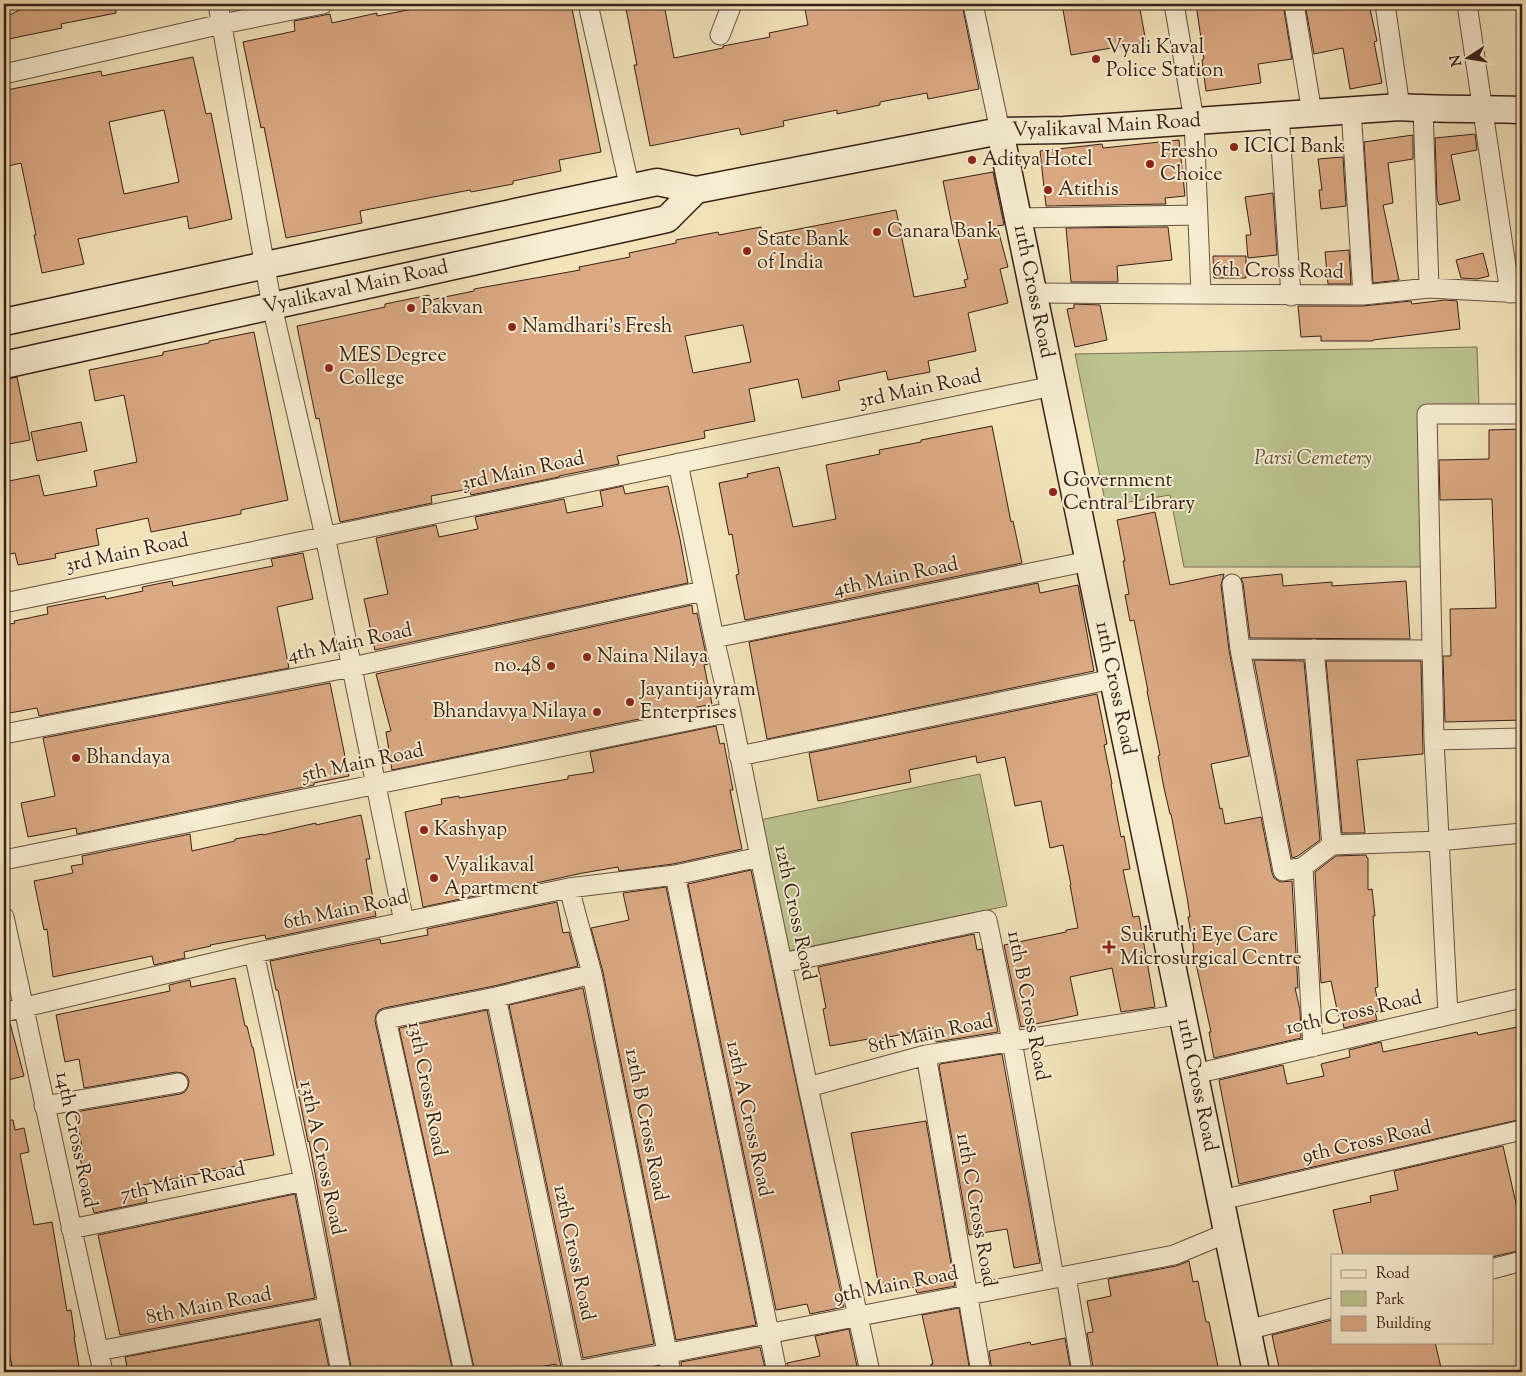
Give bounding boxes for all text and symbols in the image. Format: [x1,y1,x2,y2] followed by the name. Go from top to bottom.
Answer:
[1444,32,1494,82] north arrow
[1106,34,1224,86] place label: Vyali Kaval Police Station
[1090,53,1102,65] marker: Vyali Kaval Police Station
[1446,53,1468,68] text: N
[1012,106,1202,145] street label: Vyalikaval Main Road
[1244,133,1345,162] place label: ICICI Bank
[1160,138,1223,190] place label: Fresho Choice
[1228,141,1240,153] marker: ICICI Bank
[982,146,1093,175] place label: Aditya Hotel
[966,154,978,166] marker: Aditya Hotel
[1144,158,1156,170] marker: Fresho Choice
[1058,176,1119,205] place label: Atithis
[1042,184,1054,196] marker: Atithis
[887,218,998,247] place label: Canara Bank
[1005,222,1061,361] street label: 11th Cross Road
[757,226,850,278] place label: State Bank of India
[871,226,883,238] marker: Canara Bank
[741,245,753,257] marker: State Bank of India
[260,253,451,322] street label: Vyalikaval Main Road
[1212,256,1344,288] street label: 6th Cross Road
[421,294,483,323] place label: Pakvan
[405,302,417,314] marker: Pakvan
[522,313,673,342] place label: Namdhari's Fresh
[506,321,518,333] marker: Namdhari's Fresh
[339,342,447,394] place label: MES Degree College
[323,362,335,374] marker: MES Degree College
[856,363,984,417] street label: 3rd Main Road
[459,445,587,499] street label: 3rd Main Road
[1254,445,1372,474] park label: Parsi Cemetery
[1063,467,1195,519] place label: Government Central Library
[1047,486,1059,498] marker: Government Central Library
[63,527,191,581] street label: 3rd Main Road
[831,551,961,605] street label: 4th Main Road
[285,617,415,671] street label: 4th Main Road
[1087,619,1143,758] street label: 11th Cross Road
[597,643,708,672] place label: Naina Nilaya
[581,651,593,663] marker: Naina Nilaya
[494,652,541,681] place label: no.48
[545,660,557,672] marker: no.48
[639,676,756,728] place label: Jayantijayram Enterprises
[624,696,636,708] marker: Jayantijayram Enterprises
[433,698,587,727] place label: Bhandavya Nilaya
[591,706,603,718] marker: Bhandavya Nilaya
[298,737,427,791] street label: 5th Main Road
[86,744,171,773] place label: Bhandaya
[70,752,82,764] marker: Bhandaya
[434,816,507,845] place label: Kashyap
[418,824,430,836] marker: Kashyap
[765,842,823,984] street label: 12th Cross Road
[444,852,539,904] place label: Vyalikaval Apartment
[428,872,440,884] marker: Vyalikaval Apartment
[281,884,411,938] street label: 6th Main Road
[1120,922,1302,974] place label: Sukruthi Eye Care Microsurgical Centre
[998,928,1056,1084] street label: 11th B Cross Road
[1102,940,1116,954] marker: Sukruthi Eye Care Microsurgical Centre
[1283,984,1425,1044] street label: 10th Cross Road
[866,1008,996,1062] street label: 8th Main Road
[1169,1015,1225,1154] street label: 11th Cross Road
[399,1019,453,1159] street label: 13th Cross Road
[717,1038,779,1200] street label: 12th A Cross Road
[616,1046,674,1204] street label: 12th B Cross Road
[46,1069,104,1211] street label: 14th Cross Road
[290,1078,352,1238] street label: 13th A Cross Road
[1300,1114,1434,1172] street label: 9th Cross Road
[947,1131,1003,1289] street label: 11th C Cross Road
[118,1156,248,1210] street label: 7th Main Road
[544,1182,602,1324] street label: 12th Cross Road
[1331,1254,1494,1344] legend
[831,1260,961,1312] street label: 9th Main Road
[1376,1264,1410,1285] text: Road
[144,1281,274,1333] street label: 8th Main Road
[1376,1290,1405,1311] text: Park
[1376,1314,1431,1335] text: Building

